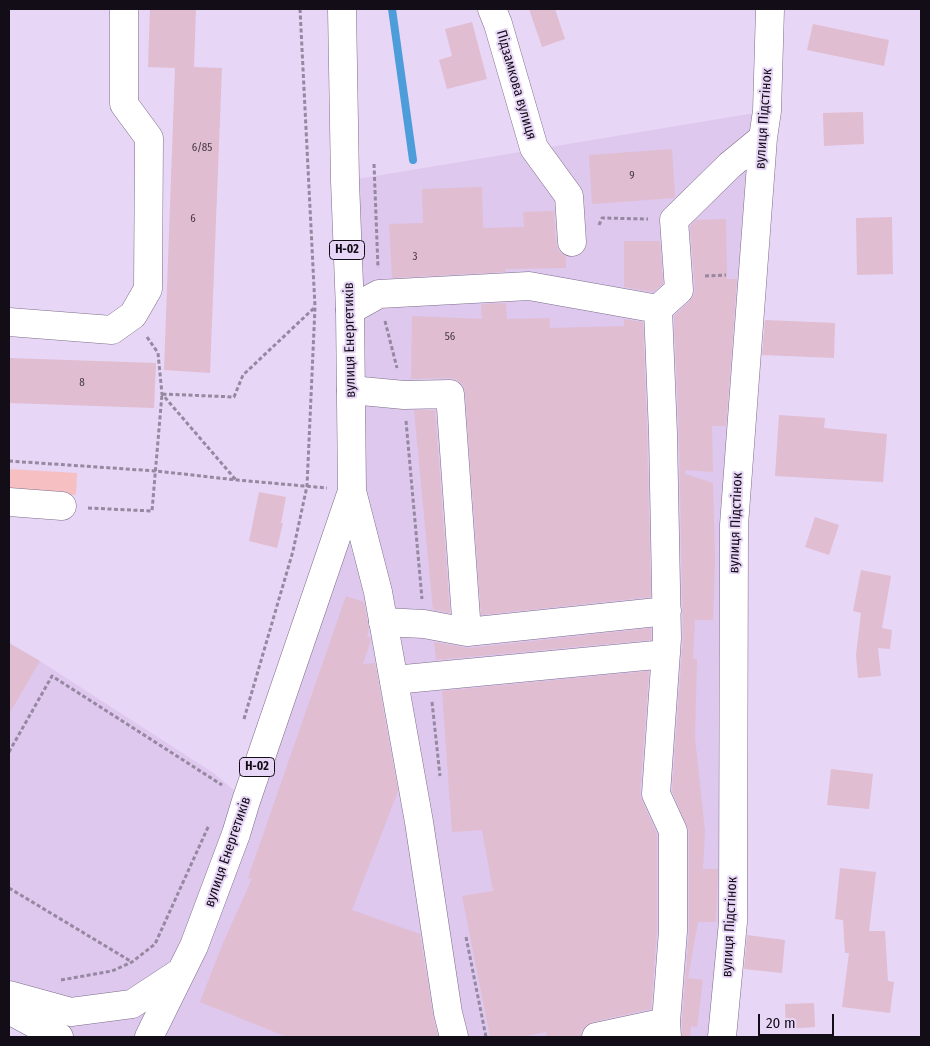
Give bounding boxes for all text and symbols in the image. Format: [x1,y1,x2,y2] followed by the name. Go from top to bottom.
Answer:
[492,28,540,142] street label: Підзамкова вулиця
[752,68,776,170] street label: вулиця Підстінок
[192,141,212,155] house number: 6/85
[629,169,635,183] house number: 9
[190,212,196,226] house number: 6
[330,240,364,260] road number: Н-02
[413,250,417,264] house number: 3
[341,282,359,398] street label: вулиця Енергетиків
[445,330,455,344] house number: 56
[79,376,85,390] house number: 8
[726,472,746,574] street label: вулиця Підстінок
[240,758,274,776] road number: Н-02
[201,795,255,909] street label: вулиця Енергетиків
[719,876,741,978] street label: вулиця Підстінок
[760,1004,836,1036] scale bar
[766,1014,796,1032] text: 20 m

